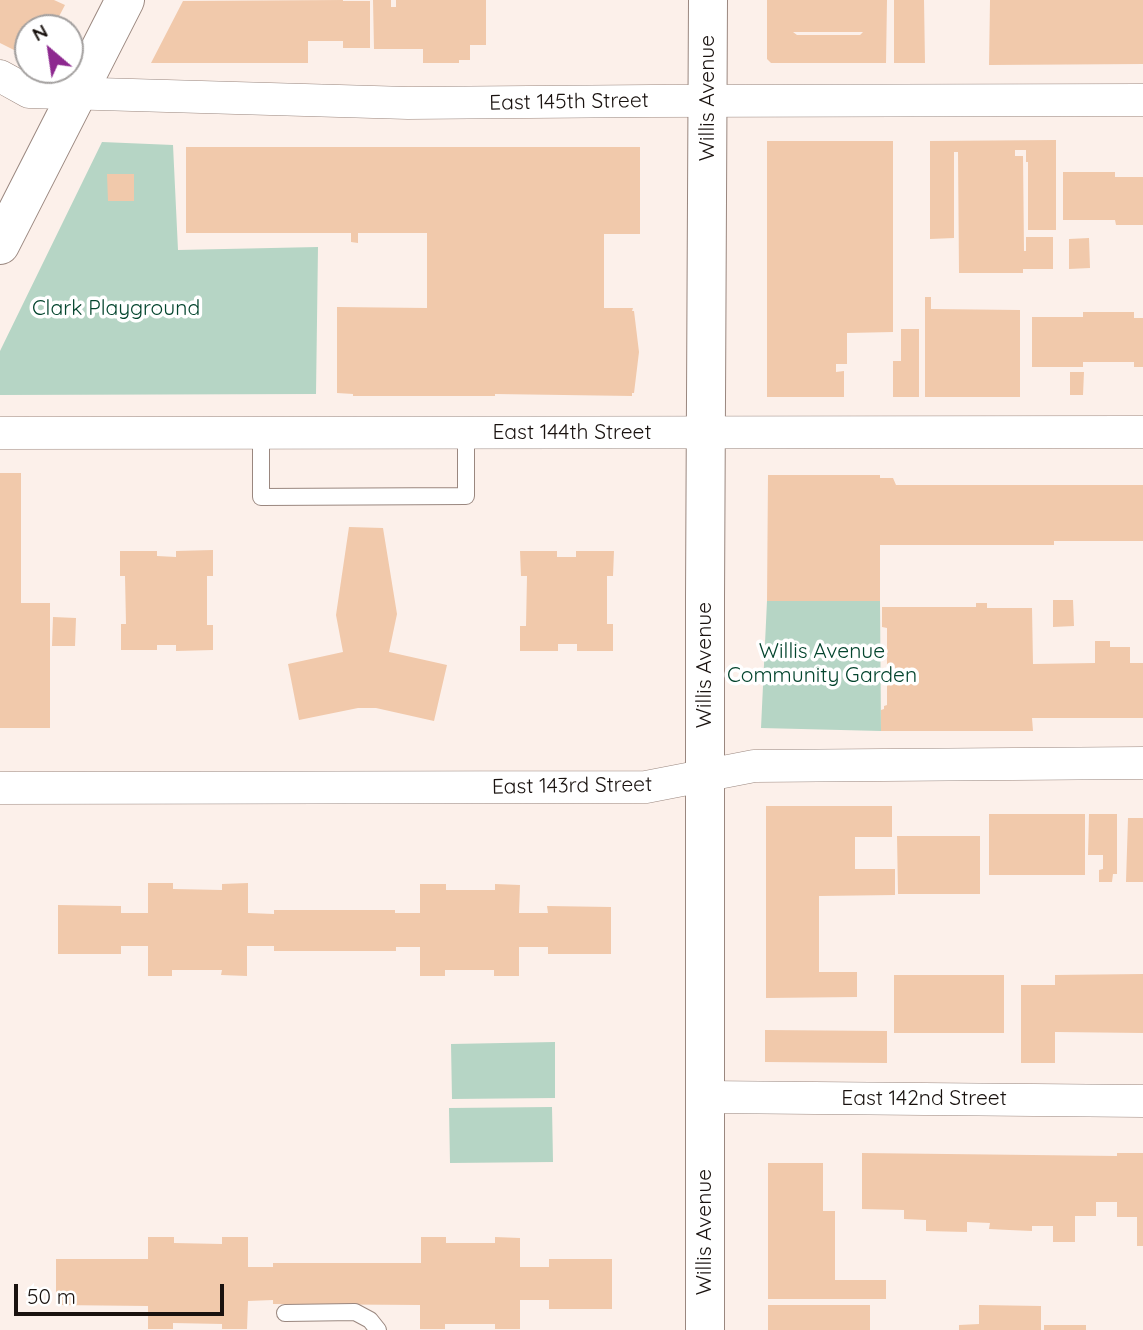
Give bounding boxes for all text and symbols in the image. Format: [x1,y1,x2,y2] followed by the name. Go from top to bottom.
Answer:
[14,14,84,84] north arrow
[28,19,52,46] text: N
[695,35,721,161] street label: Willis Avenue
[489,88,649,116] street label: East 145th Street
[32,296,200,322] park label: Clark Playground
[492,420,652,446] street label: East 144th Street
[692,602,718,728] street label: Willis Avenue
[727,639,917,689] park label: Willis Avenue Community Garden
[492,772,652,800] street label: East 143rd Street
[841,1086,1007,1112] street label: East 142nd Street
[692,1169,718,1295] street label: Willis Avenue
[18,1270,228,1314] scale bar
[27,1283,76,1309] text: 50 m

